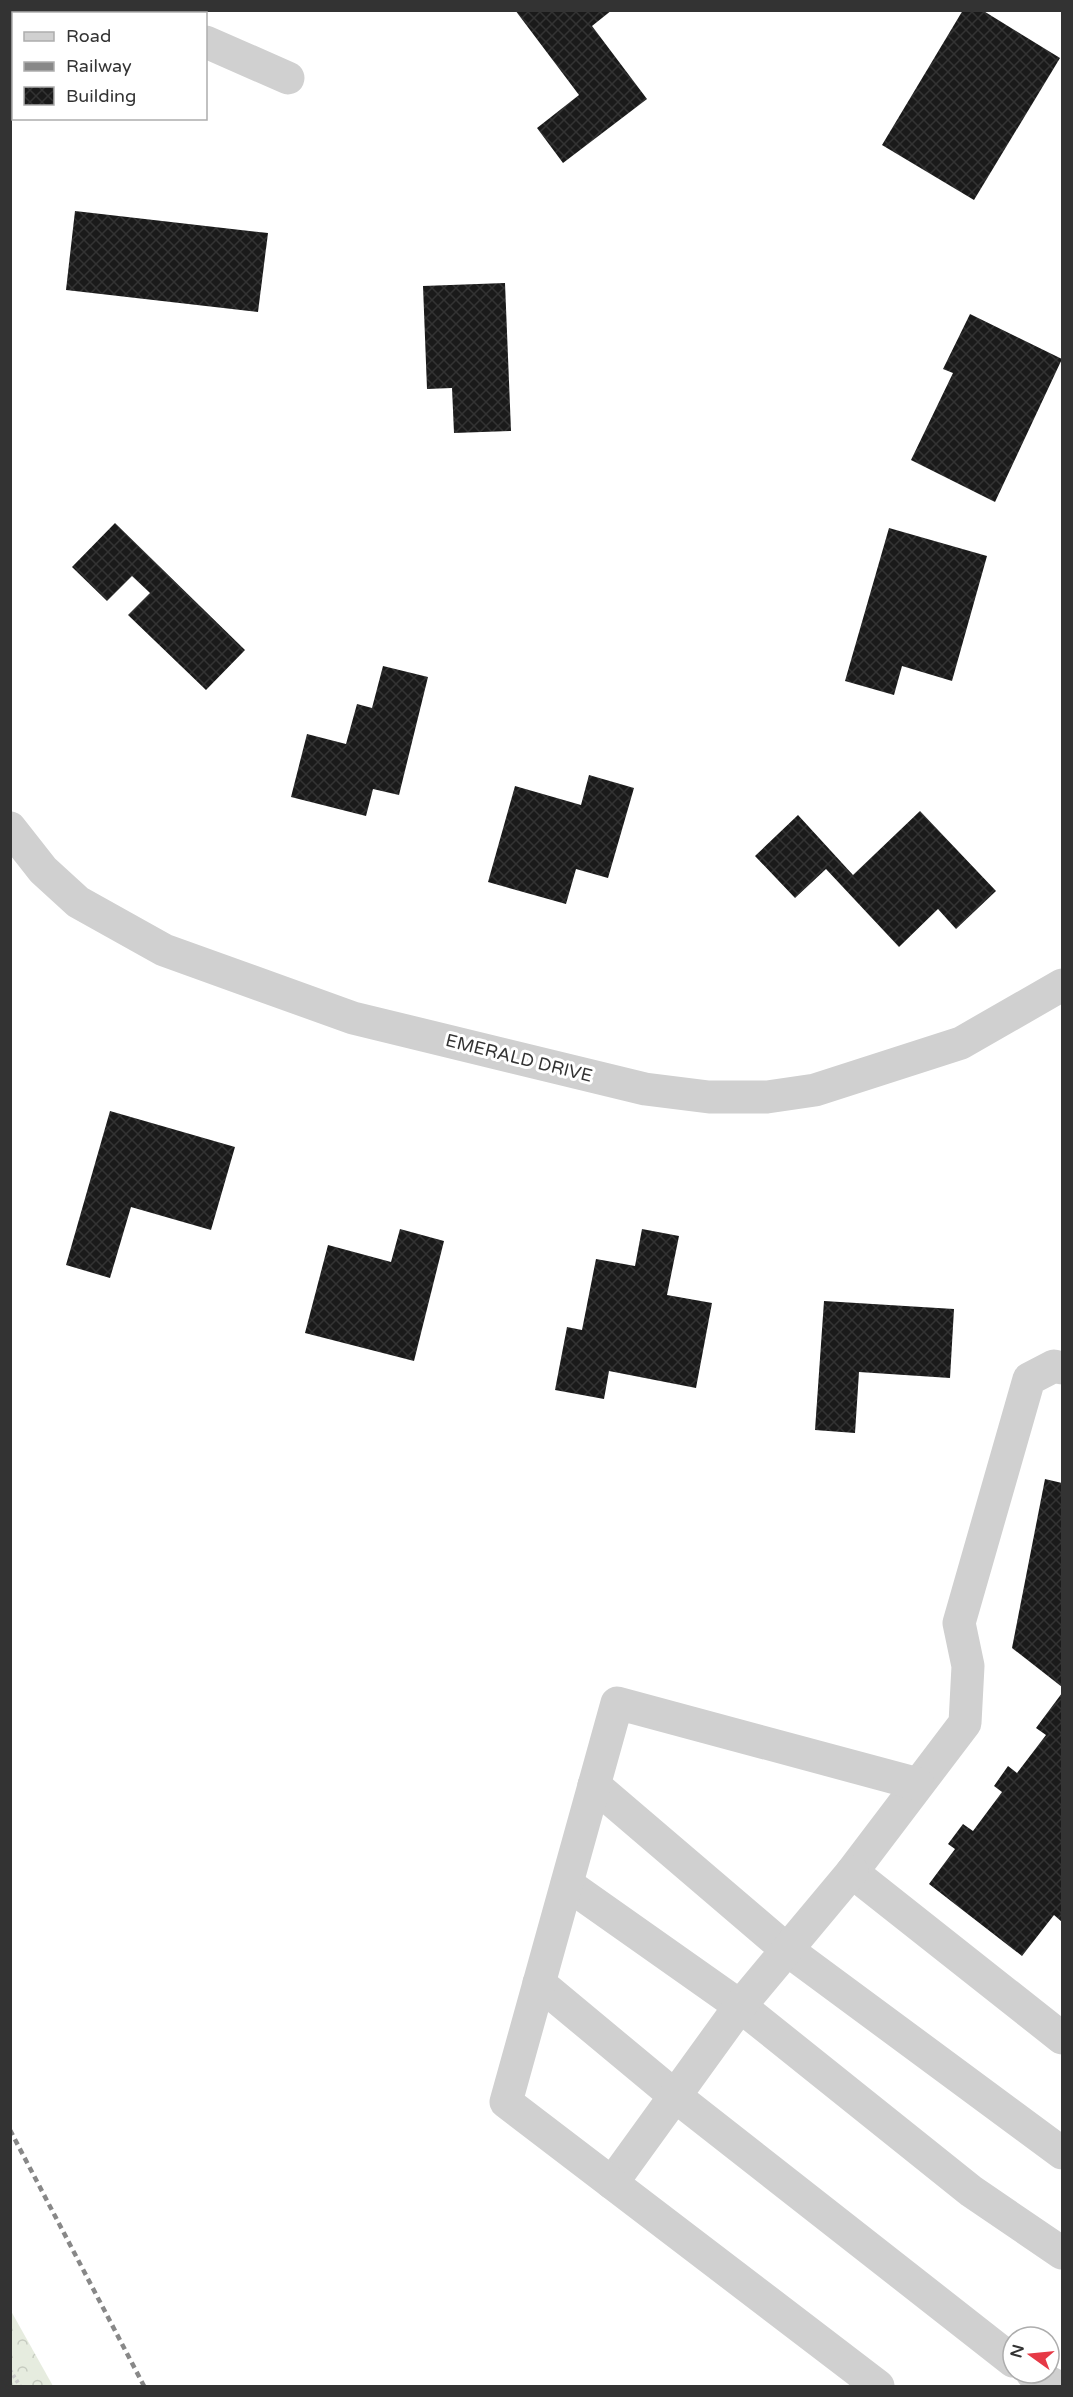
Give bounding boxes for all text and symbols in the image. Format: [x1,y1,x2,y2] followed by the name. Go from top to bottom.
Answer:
[12,12,207,120] legend
[66,25,111,47] text: Road
[66,55,132,77] text: Railway
[66,85,136,107] text: Building
[443,1029,595,1087] street label: EMERALD DRIVE
[1001,2325,1061,2385] north arrow
[1006,2343,1029,2360] text: N

